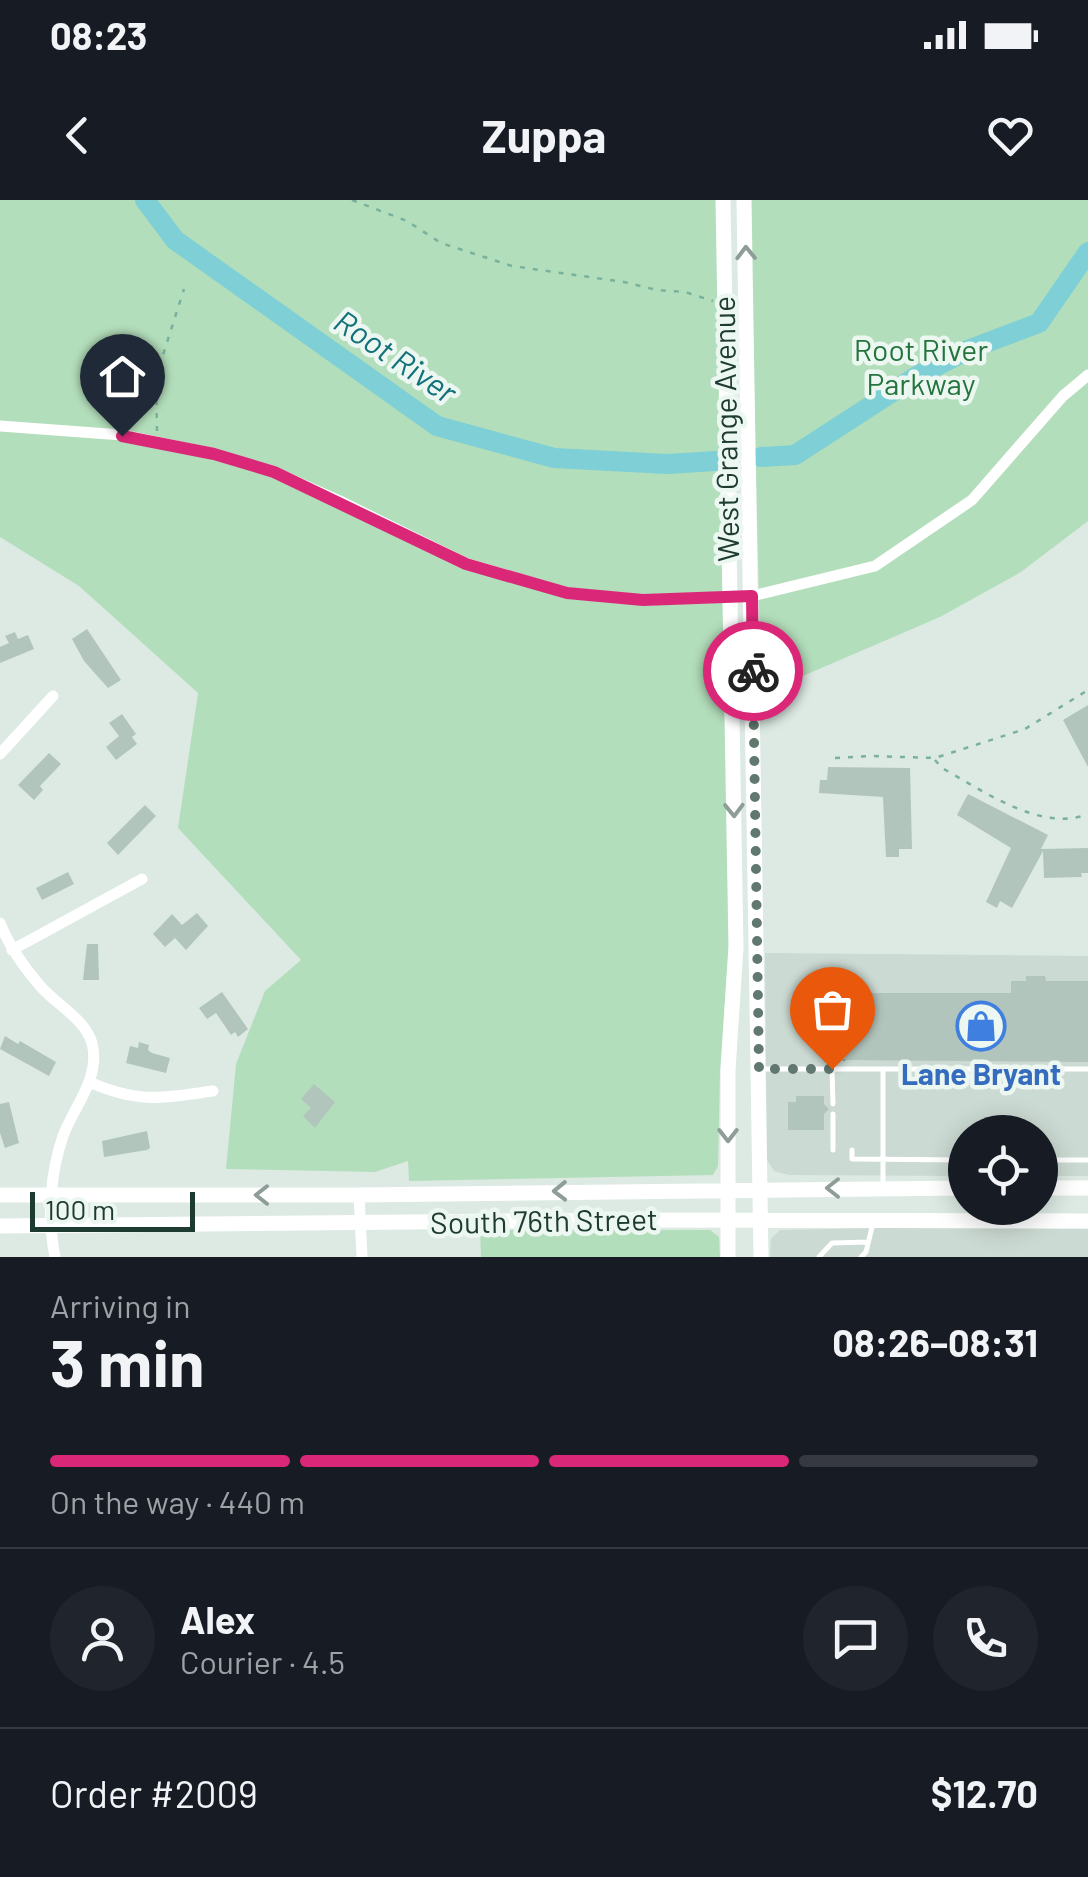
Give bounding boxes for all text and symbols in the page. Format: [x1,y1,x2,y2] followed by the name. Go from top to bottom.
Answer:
[50,12,147,58] text: 08:23
[50,108,105,163] icon: back
[482,108,606,162] text: Zuppa
[983,108,1038,163] icon: heart
[735,245,756,261] one-way arrow
[705,296,745,562] street label: West Grange Avenue
[328,301,466,411] water label: Root River
[854,331,988,401] park label: Root River Parkway
[80,334,165,437] pin
[95,349,150,404] icon: home
[703,621,803,721] courier
[726,644,781,699] icon: bike
[723,804,745,819] one-way arrow
[790,967,875,1070] pin
[805,982,860,1037] icon: bag
[955,1000,1007,1052] shop icon: Lane Bryant
[901,1055,1061,1091] place label: Lane Bryant
[948,1115,1058,1225] map controls
[948,1115,1058,1225] button: locate
[717,1128,739,1144] one-way arrow
[824,1177,840,1199] one-way arrow
[552,1180,568,1202] one-way arrow
[253,1184,268,1206] one-way arrow
[30,1187,195,1232] scale bar
[45,1192,115,1226] text: 100 m
[430,1200,658,1240] street label: South 76th Street
[50,1286,190,1324] text: Arriving in
[832,1319,1038,1365] text: 08:26–08:31
[50,1322,205,1400] text: 3 min
[50,1482,305,1520] text: On the way · 440 m
[50,1586,155,1691] button: person
[803,1586,908,1691] button: chat
[933,1586,1038,1691] button: phone
[180,1596,255,1642] text: Alex
[180,1642,345,1680] text: Courier · 4.5
[50,1770,258,1816] text: Order #2009
[931,1770,1038,1816] text: $12.70

